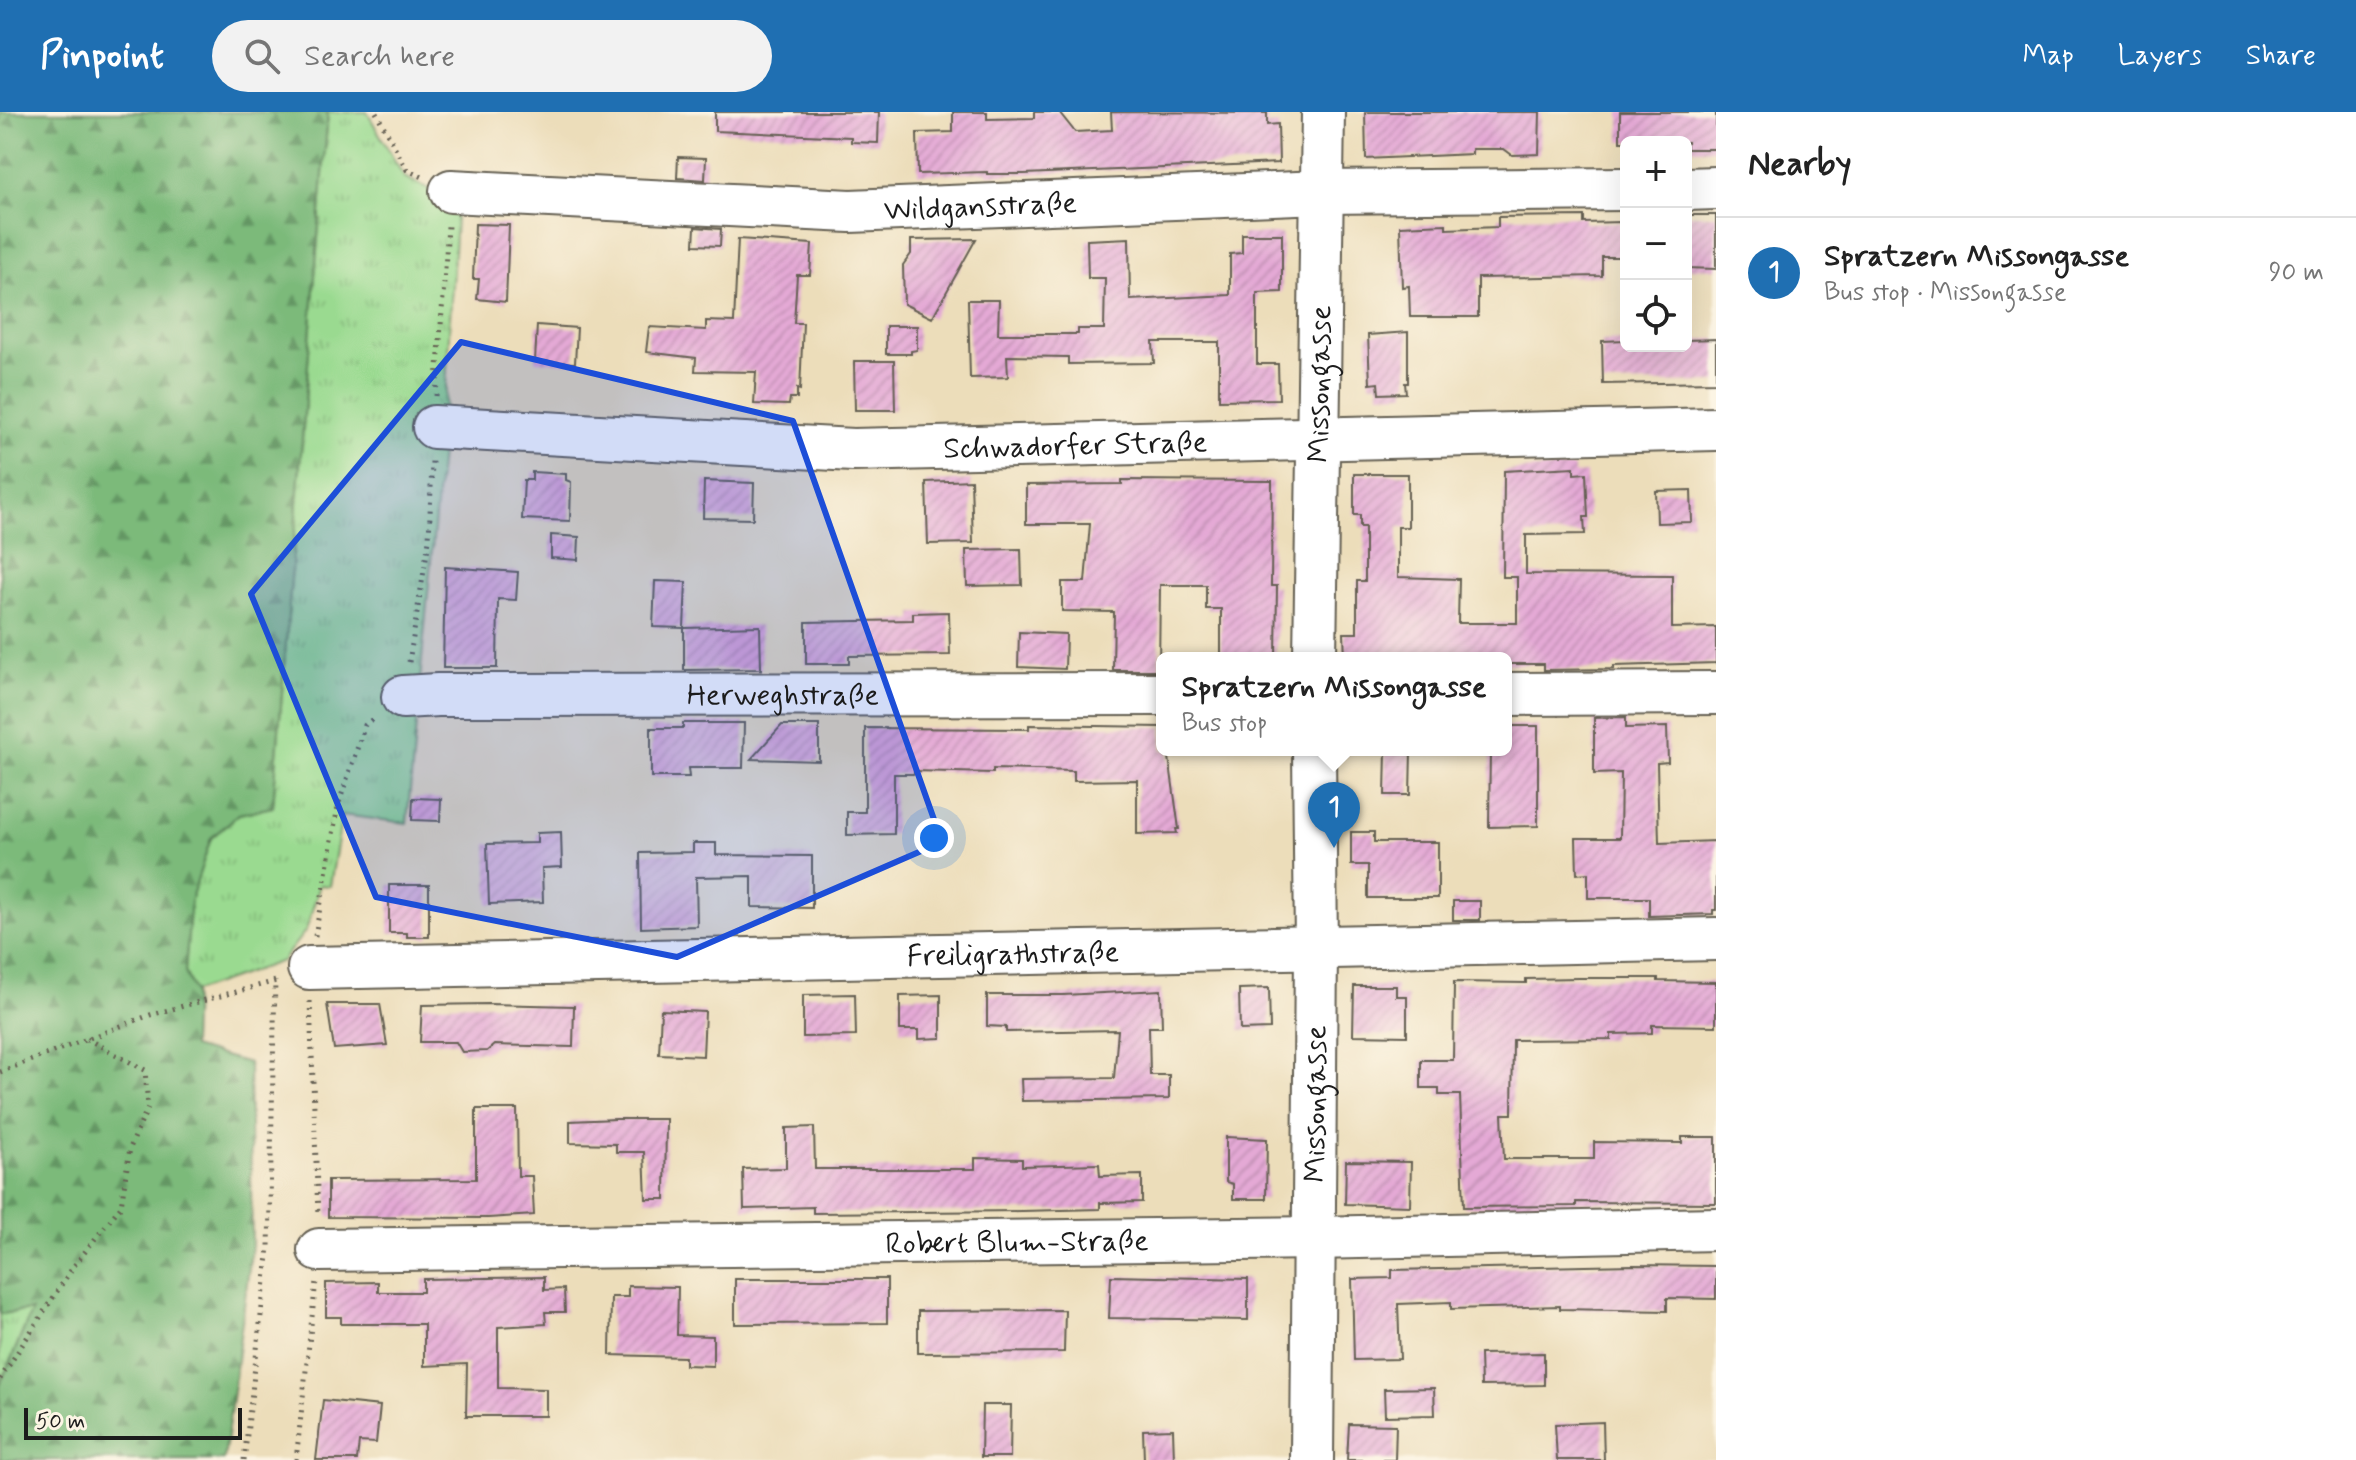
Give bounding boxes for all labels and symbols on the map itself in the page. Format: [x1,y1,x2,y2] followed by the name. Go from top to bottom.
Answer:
[883,184,1078,231] street label: Wildgansstraße
[1300,305,1343,463] street label: Missongasse
[943,423,1208,469] street label: Schwadorfer Straße
[687,676,879,716] street label: Herweghstraße
[1308,782,1360,848] pin: 1
[914,818,954,858] your location
[906,933,1119,977] street label: Freiligrathstraße
[1296,1025,1339,1183] street label: Missongasse
[885,1222,1149,1264] street label: Robert Blum-Straße
[24,1404,242,1440] scale bar

